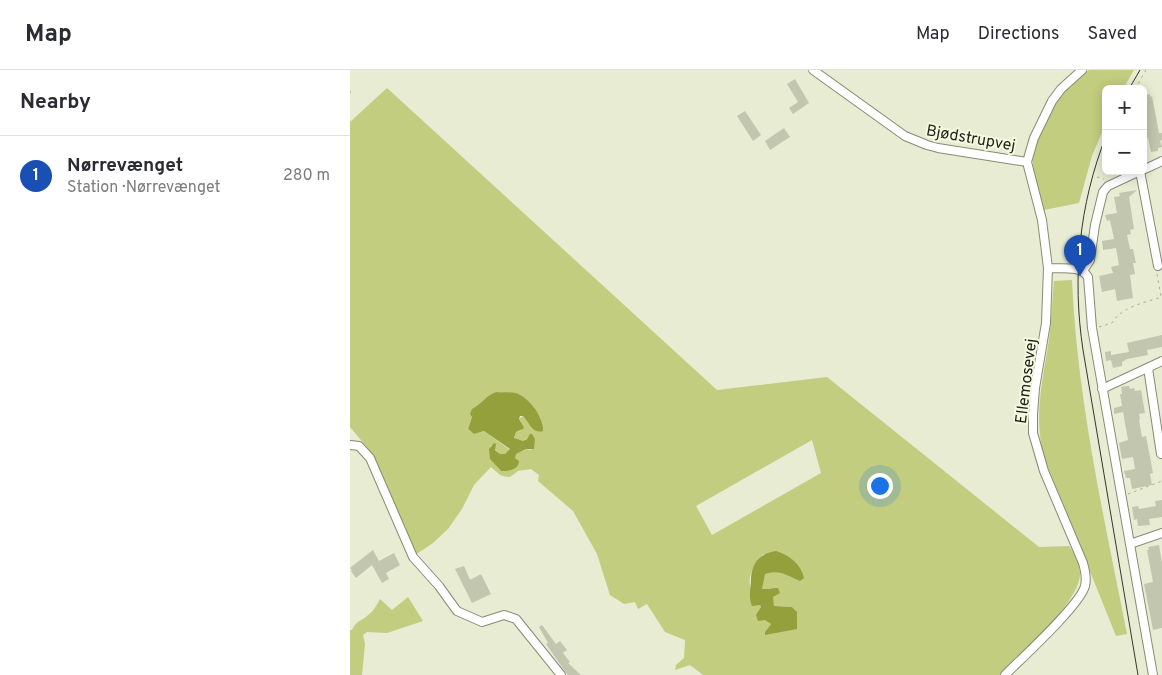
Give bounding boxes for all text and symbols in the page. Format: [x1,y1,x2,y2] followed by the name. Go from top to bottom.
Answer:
[25,20,72,50] text: Map
[916,23,950,46] text: Map
[978,23,1060,46] text: Directions
[1088,23,1137,46] text: Saved
[1102,85,1147,175] map controls
[1102,85,1147,130] button: +
[20,89,91,116] text: Nearby
[924,121,1017,157] street label: Bjødstrupvej
[1102,130,1147,175] button: −
[67,154,183,178] text: Nørrevænget
[33,166,39,186] text: 1
[283,166,330,186] text: 280 m
[67,178,221,198] text: Station · Nørrevænget
[1064,235,1096,276] pin: 1
[1012,337,1042,425] street label: Ellemosevej
[867,473,893,499] your location

